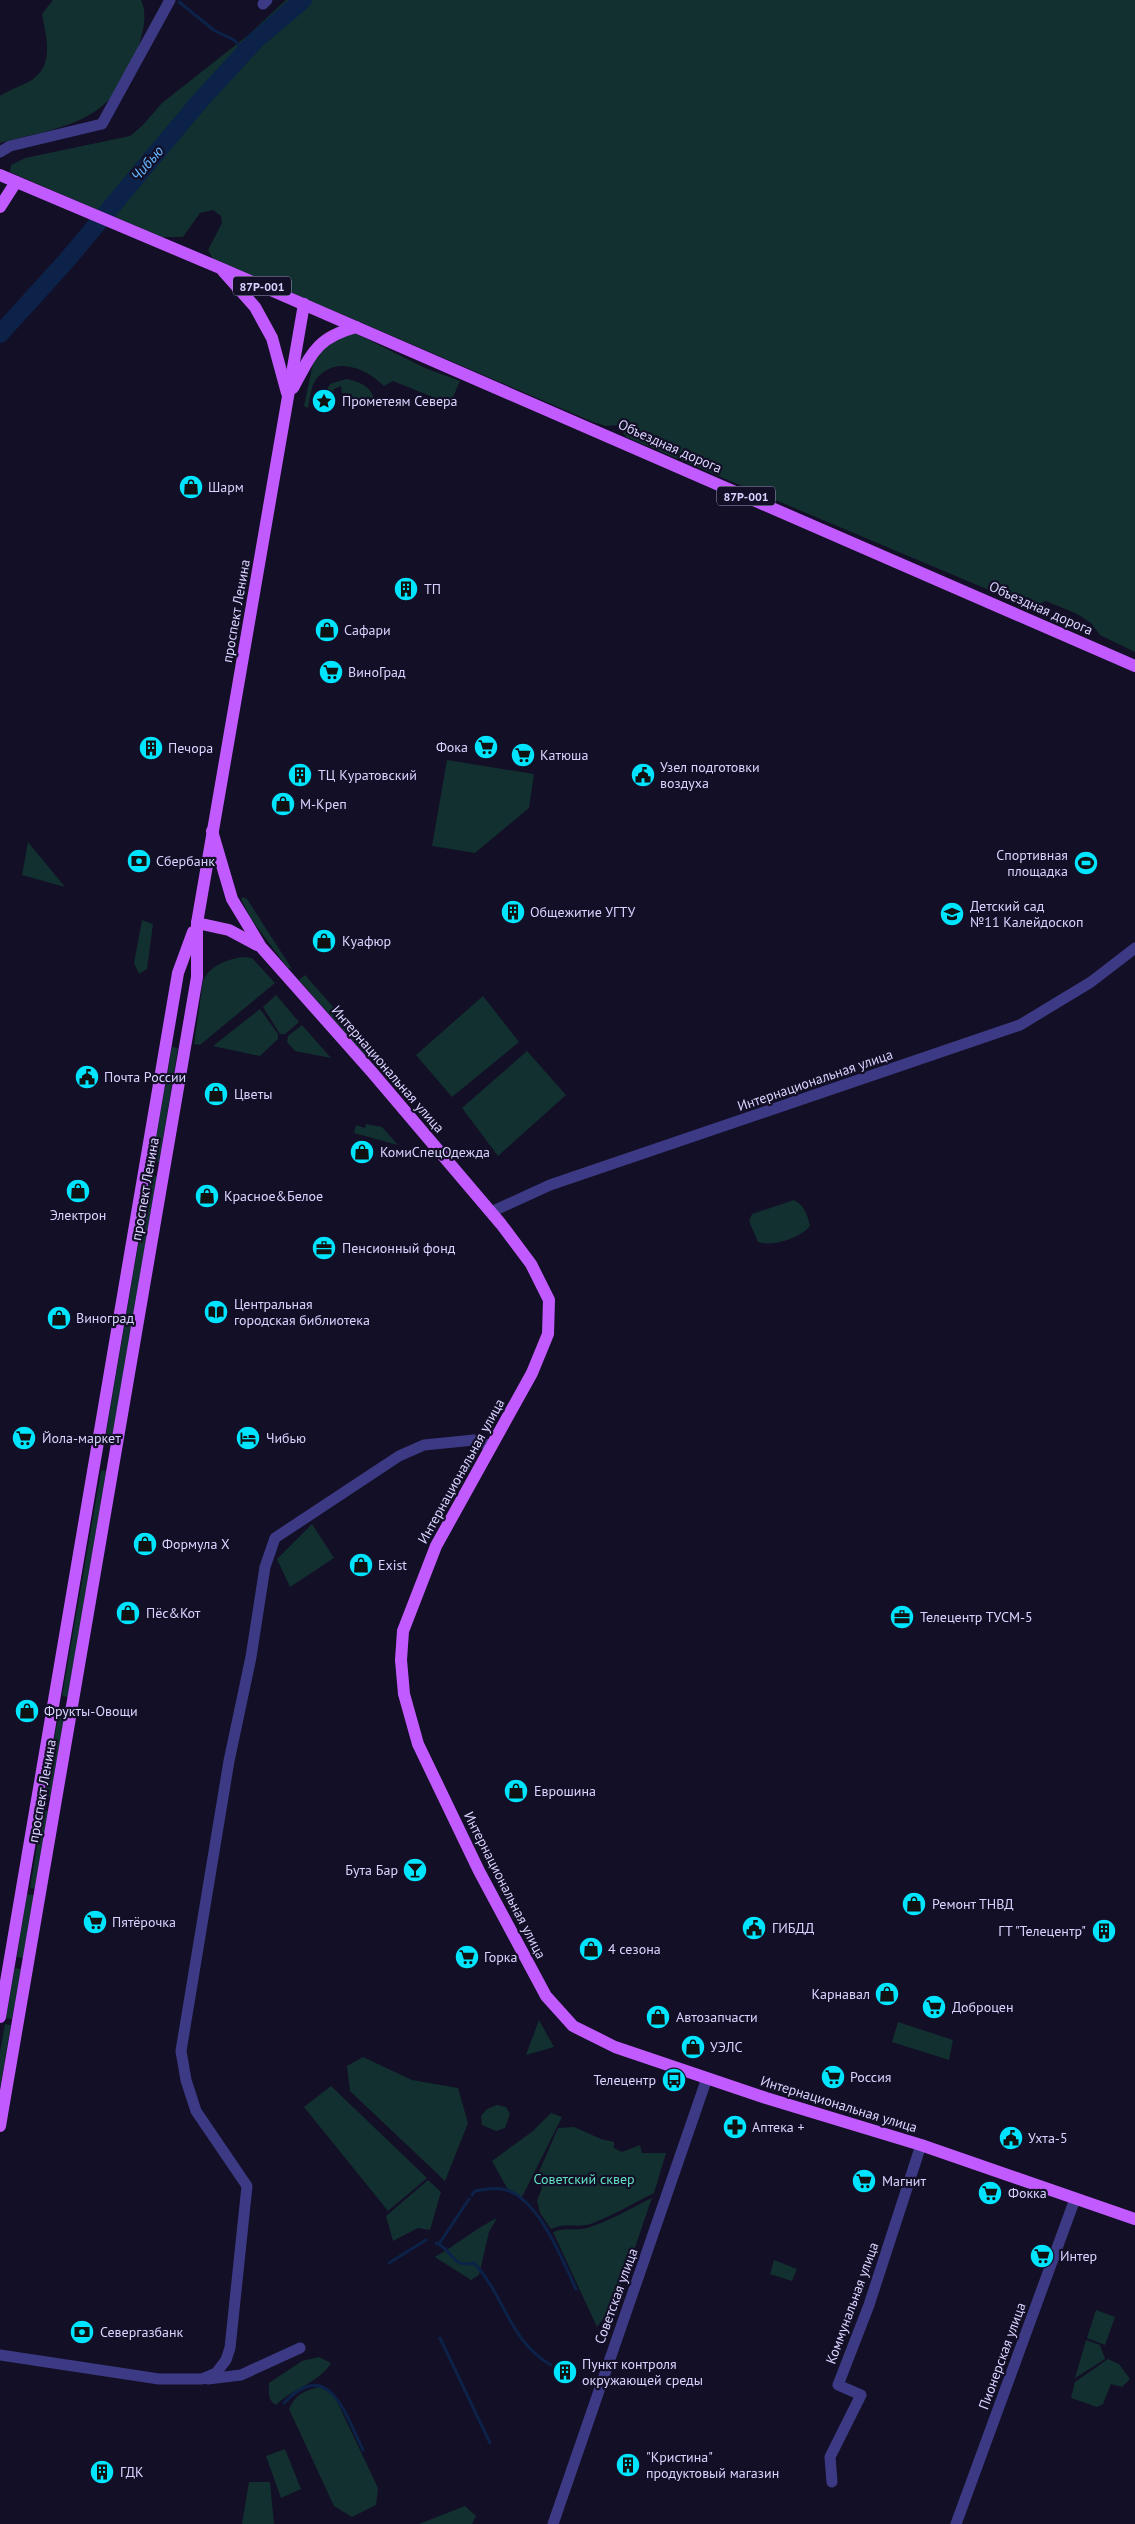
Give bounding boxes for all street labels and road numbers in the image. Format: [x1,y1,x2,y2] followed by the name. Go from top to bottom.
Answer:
[233,276,291,296] road number: 87Р-001
[615,415,725,477] street label: Объездная дорога
[717,486,775,506] road number: 87Р-001
[218,558,254,664] street label: проспект Ленина
[986,577,1096,639] street label: Объездная дорога
[328,1002,448,1136] street label: Интернациональная улица
[735,1045,895,1115] street label: Интернациональная улица
[127,1136,163,1242] street label: проспект Ленина
[414,1395,508,1547] street label: Интернациональная улица
[24,1738,60,1844] street label: проспект Ленина
[460,1808,550,1962] street label: Интернациональная улица
[758,2072,920,2136] street label: Интернациональная улица
[822,2240,882,2366] street label: Коммунальная улица
[590,2246,642,2346] street label: Советская улица
[974,2300,1030,2412] street label: Пионерская улица

